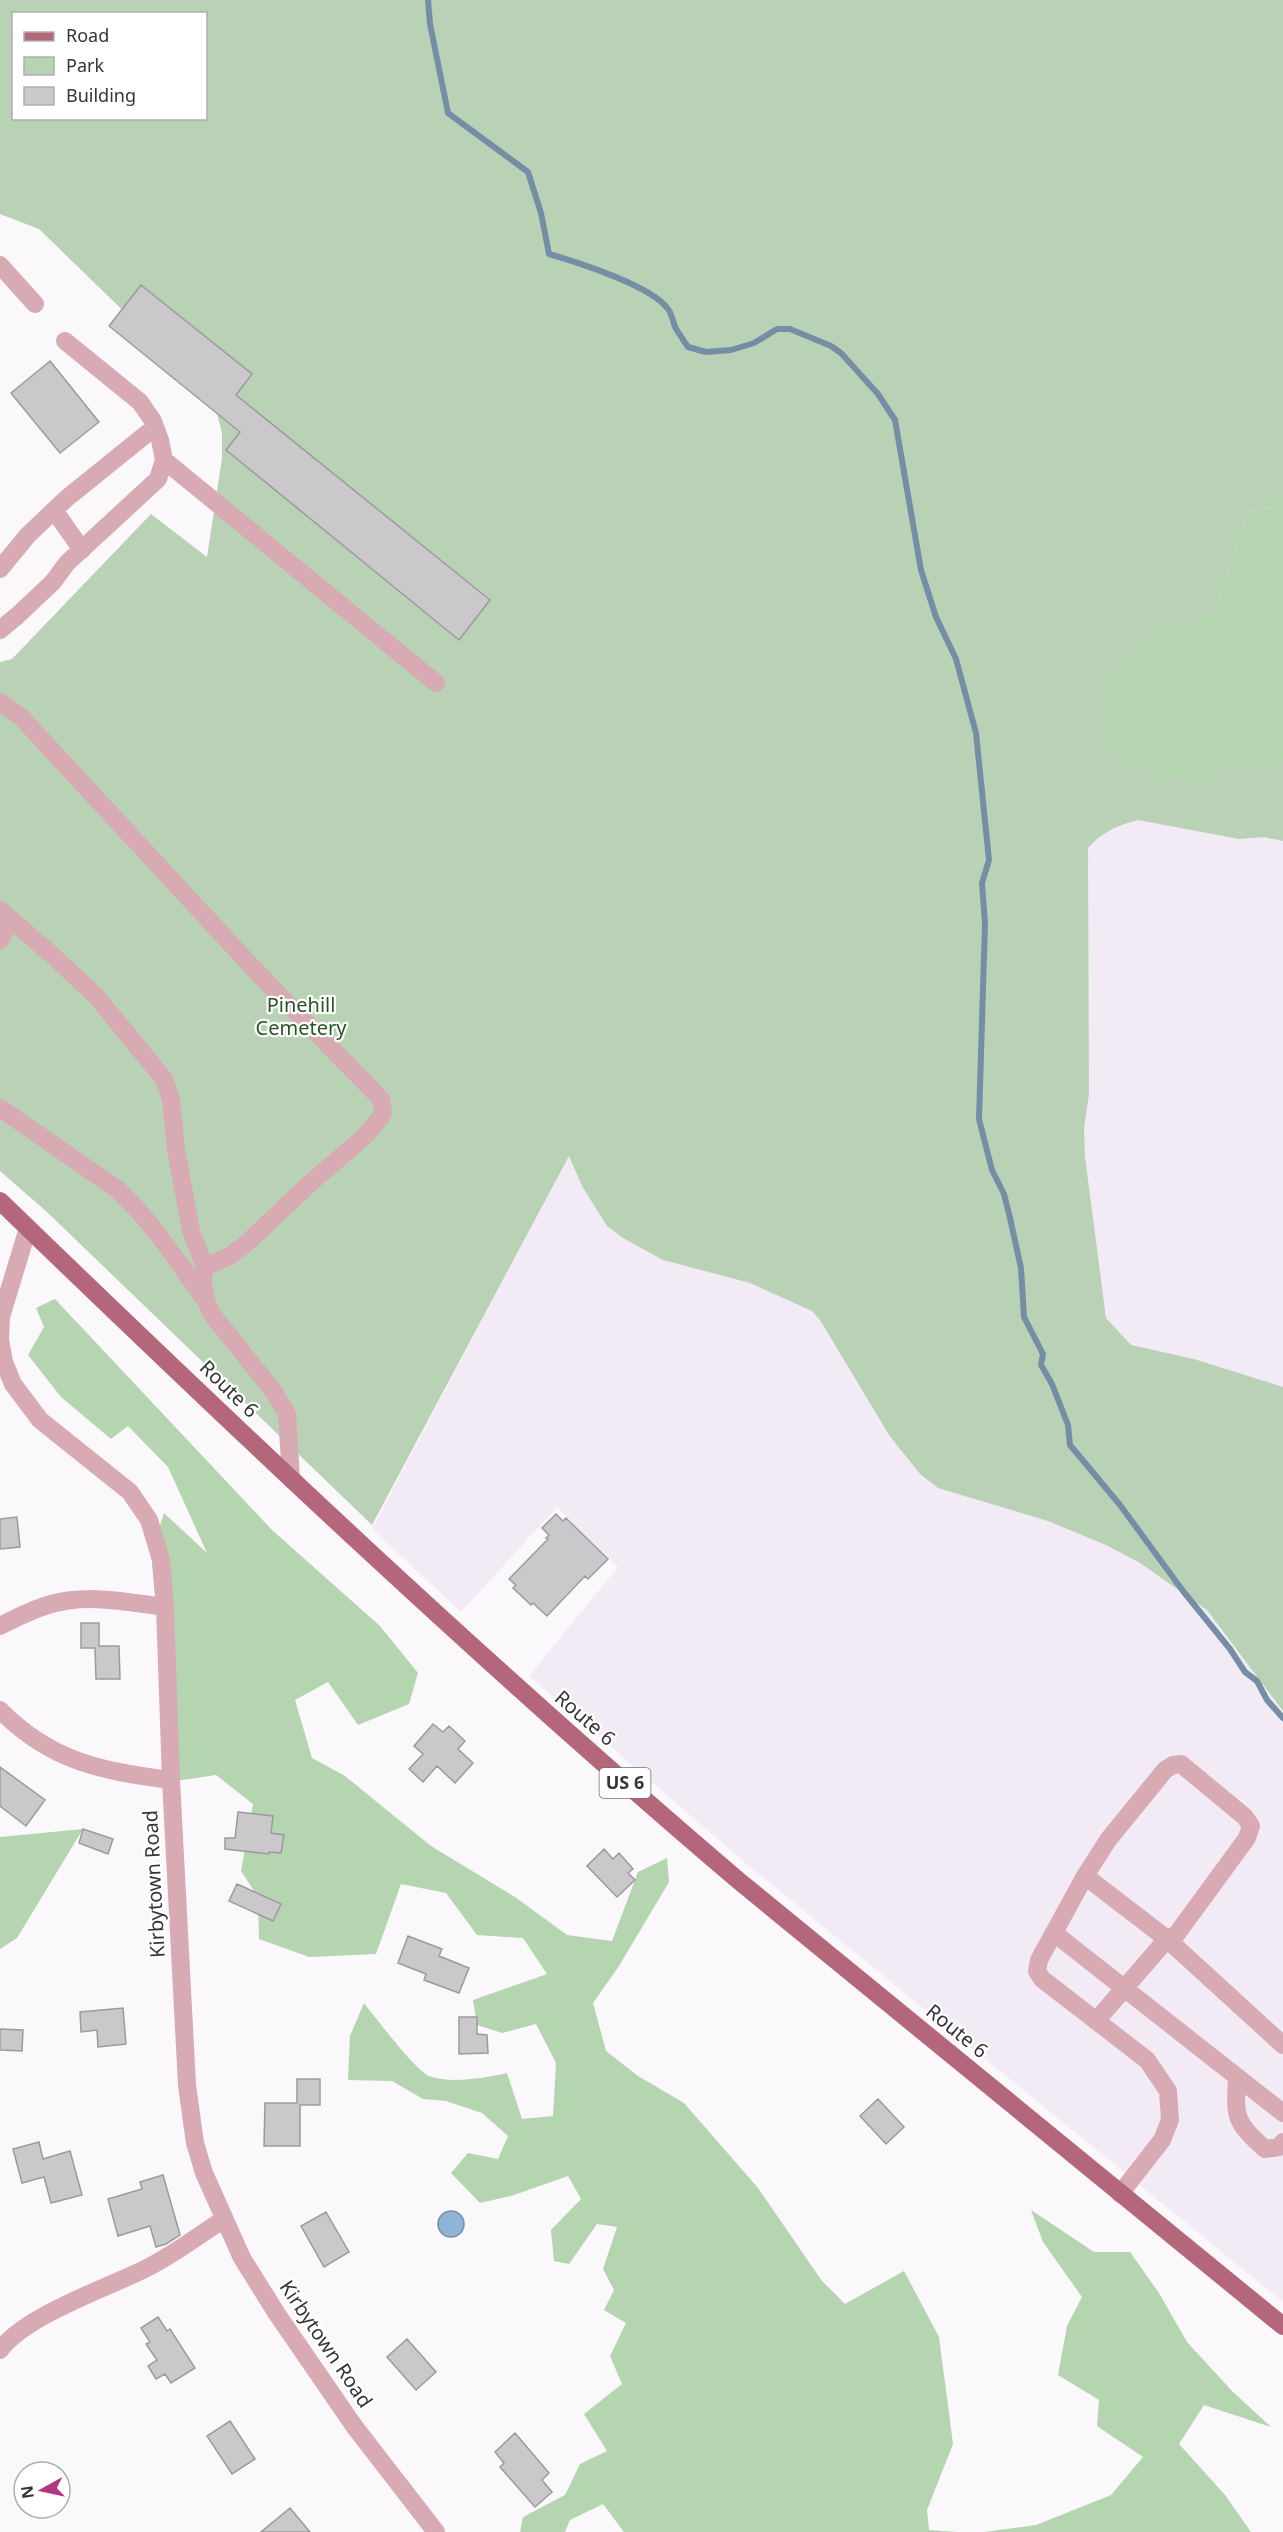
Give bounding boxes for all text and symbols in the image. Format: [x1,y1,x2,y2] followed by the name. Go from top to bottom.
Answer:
[12,12,207,120] legend
[66,23,109,47] text: Road
[66,53,104,77] text: Park
[66,83,136,107] text: Building
[256,991,347,1041] park label: Pinehill Cemetery
[194,1354,265,1423] street label: Route 6
[549,1684,621,1751] street label: Route 6
[600,1768,650,1798] road number: US 6
[136,1809,171,1959] street label: Kirbytown Road
[921,1997,994,2064] street label: Route 6
[274,2275,379,2413] street label: Kirbytown Road
[12,2460,72,2520] north arrow
[15,2484,39,2500] text: N

